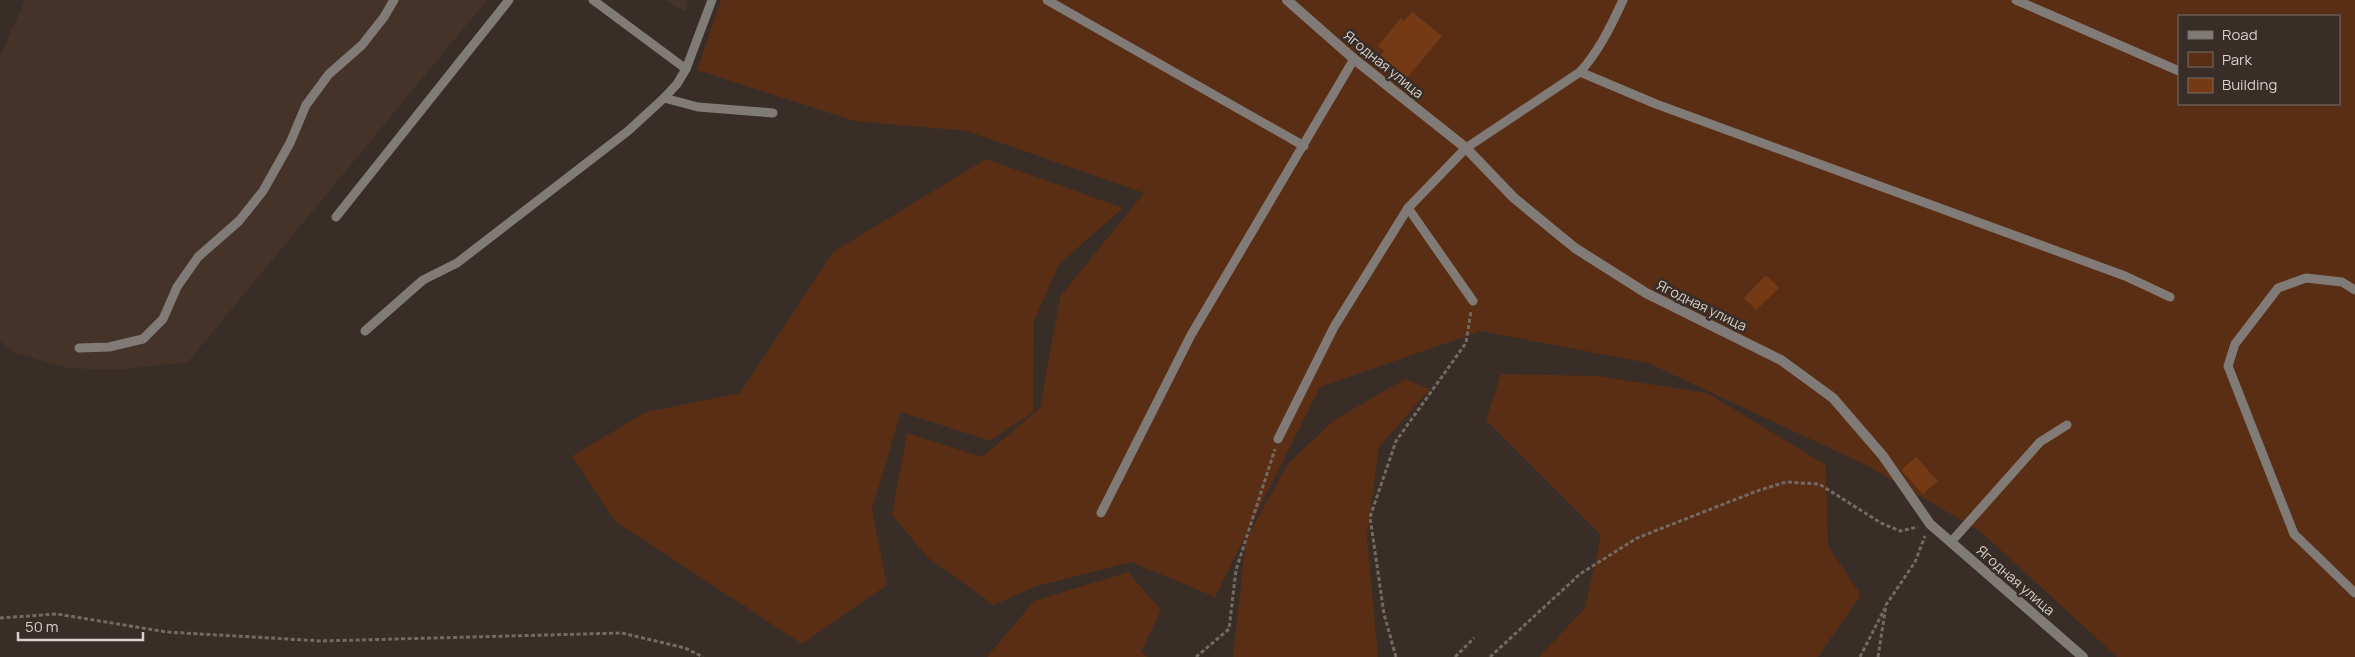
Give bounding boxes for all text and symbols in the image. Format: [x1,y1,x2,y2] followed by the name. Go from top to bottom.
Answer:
[2178,15,2340,105] legend
[2222,24,2258,45] text: Road
[1340,26,1428,102] street label: Ягодная улица
[2222,49,2252,70] text: Park
[2222,74,2277,95] text: Building
[1654,275,1750,335] street label: Ягодная улица
[1973,541,2059,619] street label: Ягодная улица
[18,610,142,642] scale bar
[25,616,59,637] text: 50 m

